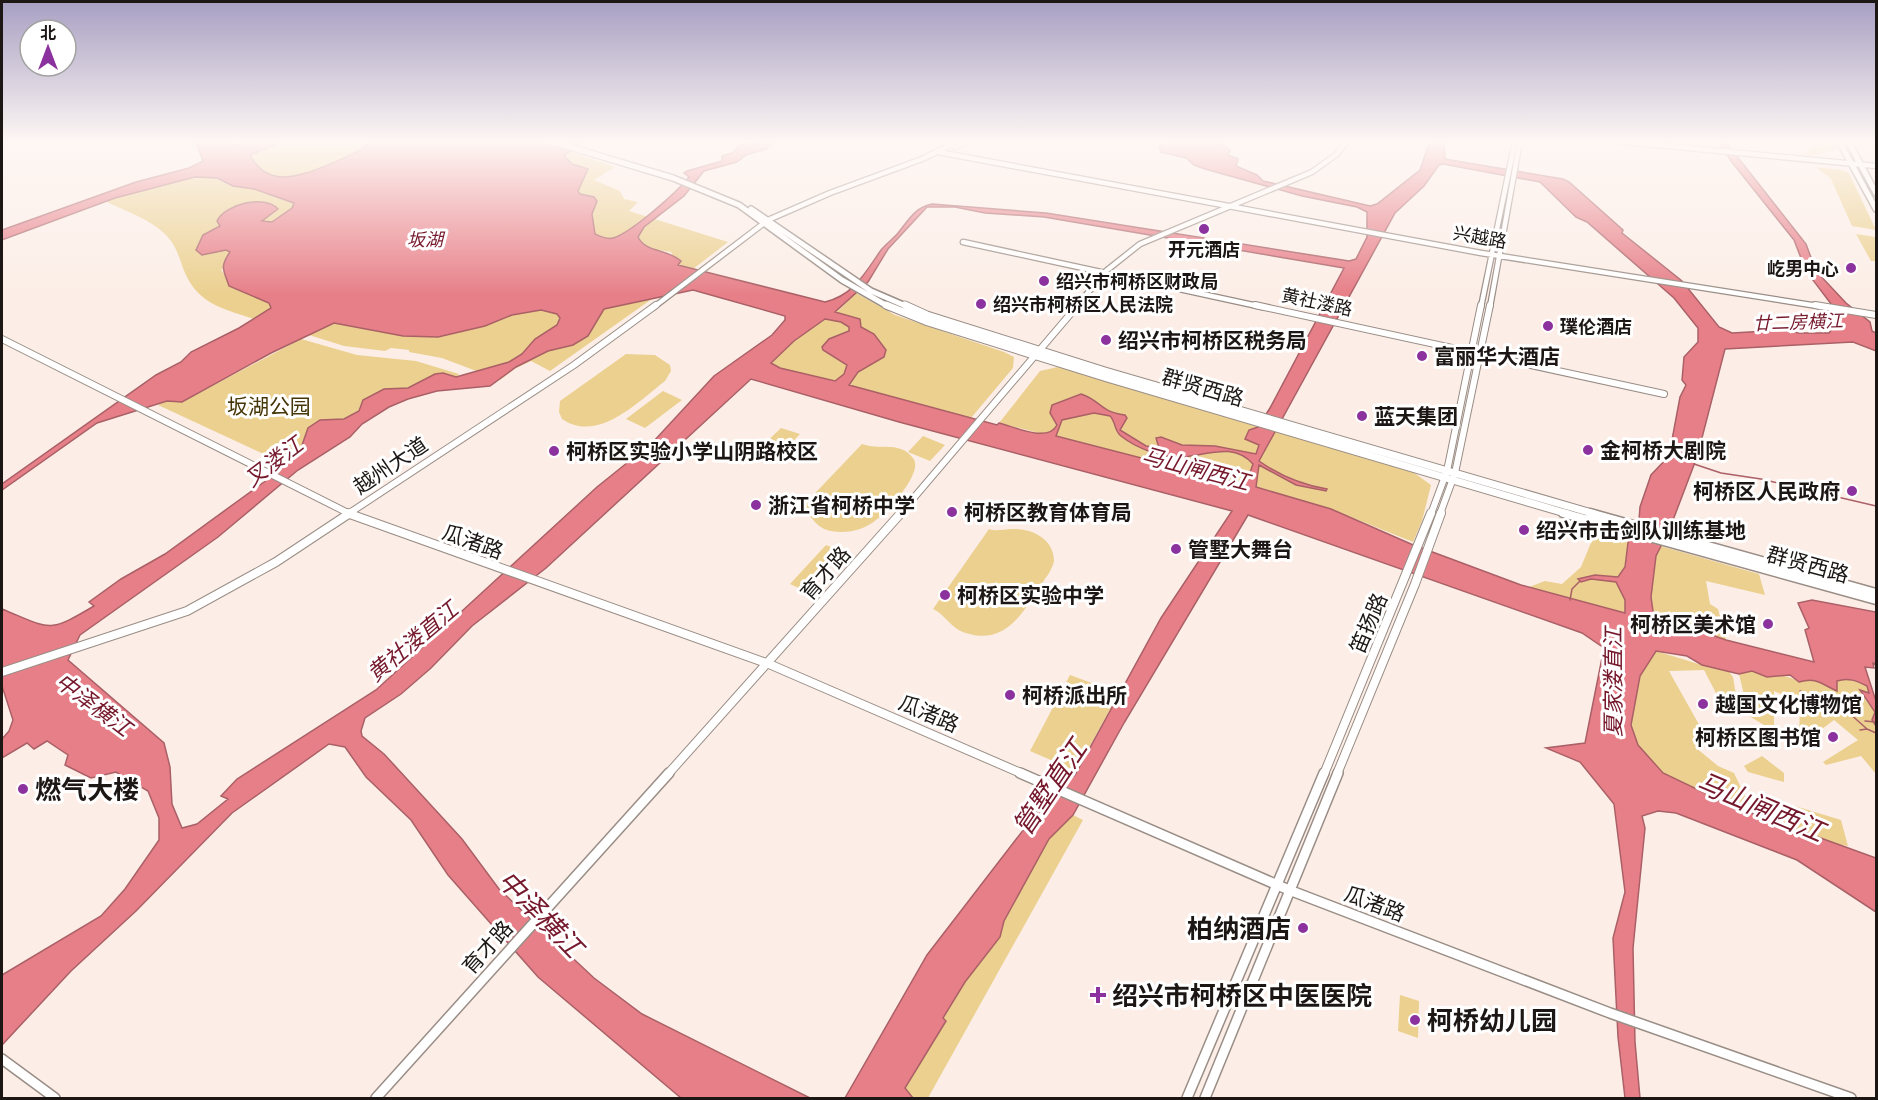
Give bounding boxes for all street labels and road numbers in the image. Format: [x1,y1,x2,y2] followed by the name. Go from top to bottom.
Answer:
[1451,221,1509,253] street label: 兴越路
[1279,283,1355,321] street label: 黄社溇路
[1159,362,1247,412] street label: 群贤西路
[347,430,433,500] street label: 越州大道
[439,517,507,565] street label: 瓜渚路
[794,540,856,606] street label: 育才路
[1764,540,1852,588] street label: 群贤西路
[1343,589,1393,657] street label: 笛扬路
[895,688,963,738] street label: 瓜渚路
[1341,879,1409,927] street label: 瓜渚路
[456,914,518,980] street label: 育才路

